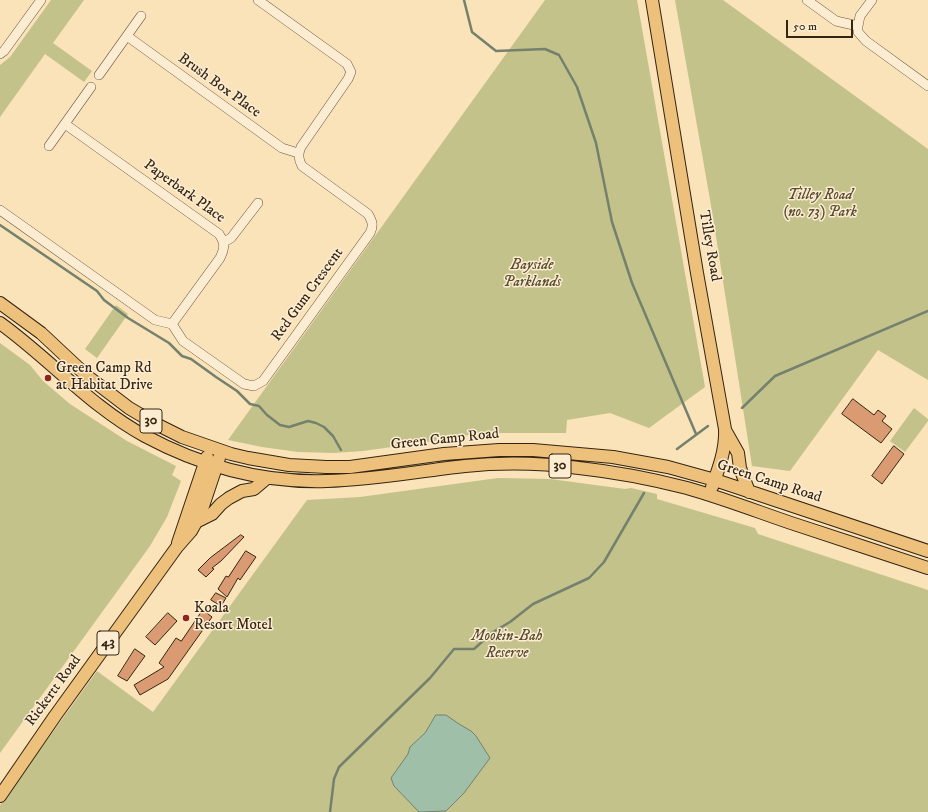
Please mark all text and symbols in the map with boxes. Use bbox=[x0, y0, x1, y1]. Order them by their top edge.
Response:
scale bar bbox=[788, 12, 855, 38]
text: 50 m bbox=[793, 19, 817, 34]
street label: Brush Box Place bbox=[174, 50, 264, 122]
street label: Paperbark Place bbox=[140, 156, 228, 228]
park label: Tilley Road (no. 73) Park bbox=[783, 187, 857, 222]
street label: Tilley Road bbox=[694, 209, 724, 283]
street label: Red Gum Crescent bbox=[268, 245, 348, 345]
park label: Bayside Parklands bbox=[503, 257, 561, 292]
place label: Green Camp Rd at Habitat Drive bbox=[56, 360, 153, 395]
marker: Green Camp Rd at Habitat Drive bbox=[43, 373, 53, 383]
road number: 30 bbox=[140, 409, 162, 433]
street label: Green Camp Road bbox=[390, 425, 500, 455]
road number: 30 bbox=[549, 454, 571, 478]
street label: Green Camp Road bbox=[714, 457, 824, 507]
place label: Koala Resort Motel bbox=[194, 600, 272, 635]
marker: Koala Resort Motel bbox=[181, 613, 191, 623]
park label: Mookin-Bah Reserve bbox=[471, 628, 543, 663]
road number: 43 bbox=[97, 631, 119, 655]
street label: Rickertt Road bbox=[22, 652, 86, 730]

